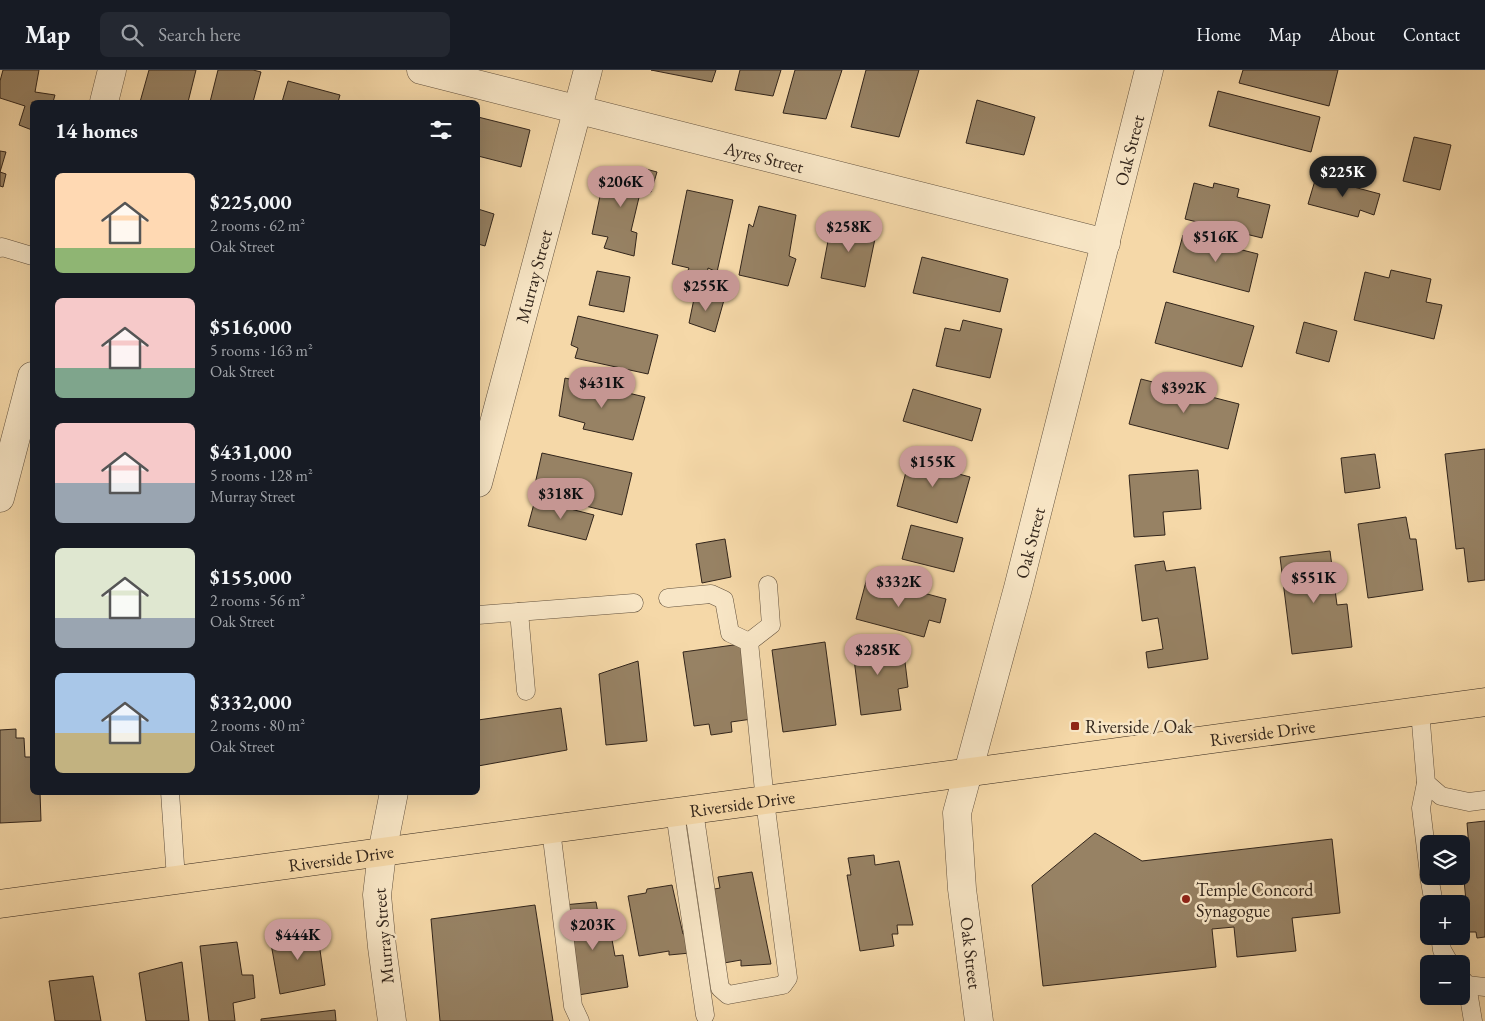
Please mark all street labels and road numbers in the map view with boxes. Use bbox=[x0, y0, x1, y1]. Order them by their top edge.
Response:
street label: Oak Street bbox=[1109, 112, 1149, 188]
street label: Ayres Street bbox=[721, 135, 807, 178]
street label: Murray Street bbox=[510, 227, 557, 325]
street label: Oak Street bbox=[1009, 504, 1050, 581]
street label: Riverside Drive bbox=[1208, 714, 1317, 751]
street label: Riverside Drive bbox=[688, 784, 796, 822]
street label: Riverside Drive bbox=[287, 839, 395, 876]
street label: Murray Street bbox=[367, 887, 399, 985]
street label: Oak Street bbox=[955, 916, 987, 991]

